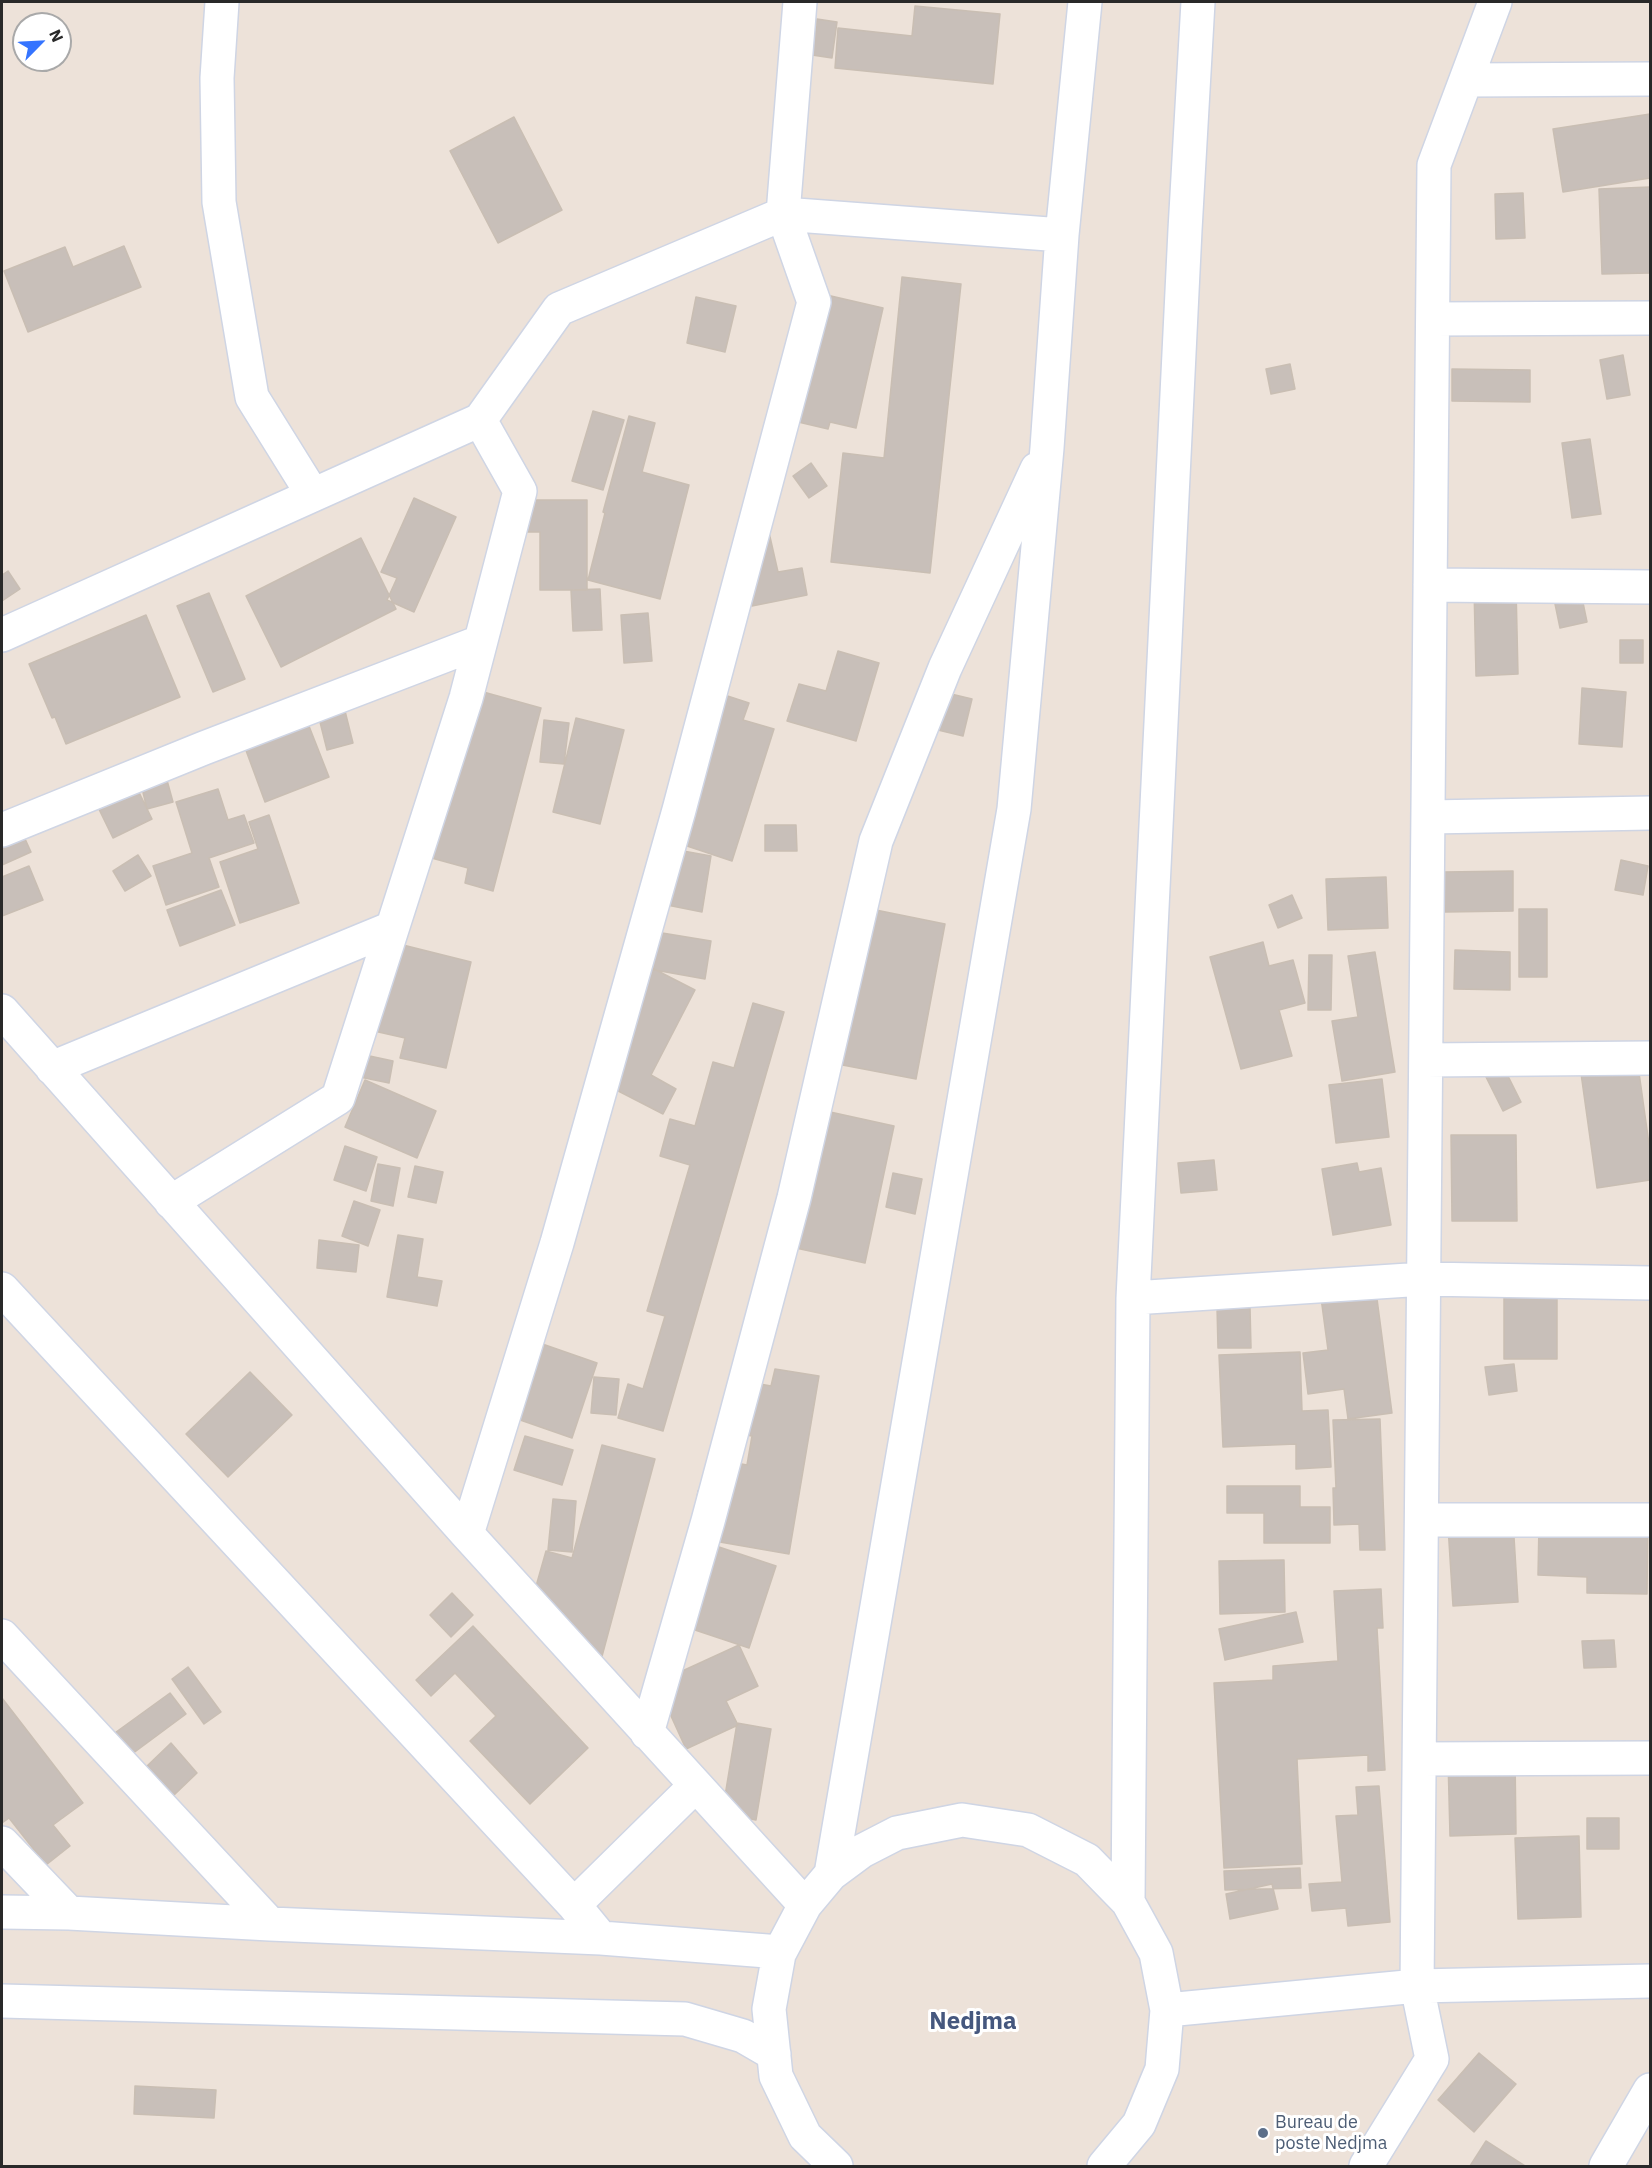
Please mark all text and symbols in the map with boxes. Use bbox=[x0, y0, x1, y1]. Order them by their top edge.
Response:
north arrow bbox=[12, 12, 72, 72]
text: N bbox=[45, 26, 68, 45]
district label: Nedjma bbox=[929, 2008, 1017, 2036]
place label: Bureau de poste Nedjma bbox=[1275, 2112, 1387, 2154]
marker: Bureau de poste Nedjma bbox=[1256, 2126, 1270, 2140]

